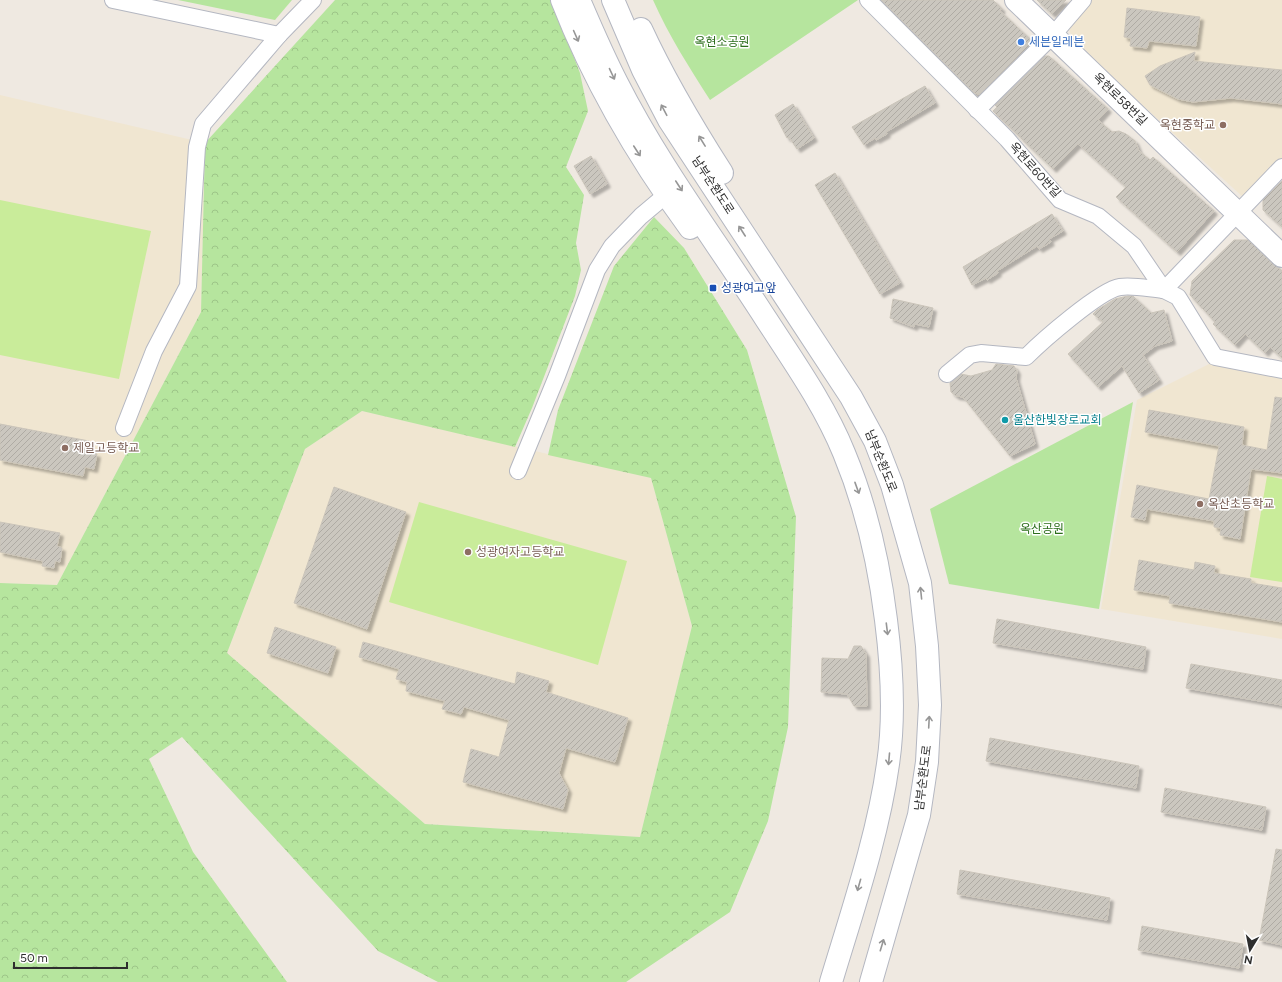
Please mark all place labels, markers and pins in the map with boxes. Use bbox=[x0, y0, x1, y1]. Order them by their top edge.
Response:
place label: 세븐일레븐 bbox=[1029, 35, 1084, 49]
marker: 세븐일레븐 bbox=[1016, 37, 1026, 47]
place label: 옥현중학교 bbox=[1160, 118, 1215, 132]
marker: 옥현중학교 bbox=[1218, 120, 1228, 130]
place label: 성광여고앞 bbox=[721, 281, 776, 295]
marker: 성광여고앞 bbox=[708, 283, 718, 293]
place label: 울산한빛장로교회 bbox=[1013, 413, 1101, 427]
marker: 울산한빛장로교회 bbox=[1000, 415, 1010, 425]
place label: 제일고등학교 bbox=[73, 441, 139, 455]
marker: 제일고등학교 bbox=[60, 443, 70, 453]
place label: 옥산초등학교 bbox=[1208, 497, 1274, 511]
marker: 옥산초등학교 bbox=[1195, 499, 1205, 509]
place label: 성광여자고등학교 bbox=[476, 545, 564, 559]
marker: 성광여자고등학교 bbox=[463, 547, 473, 557]

